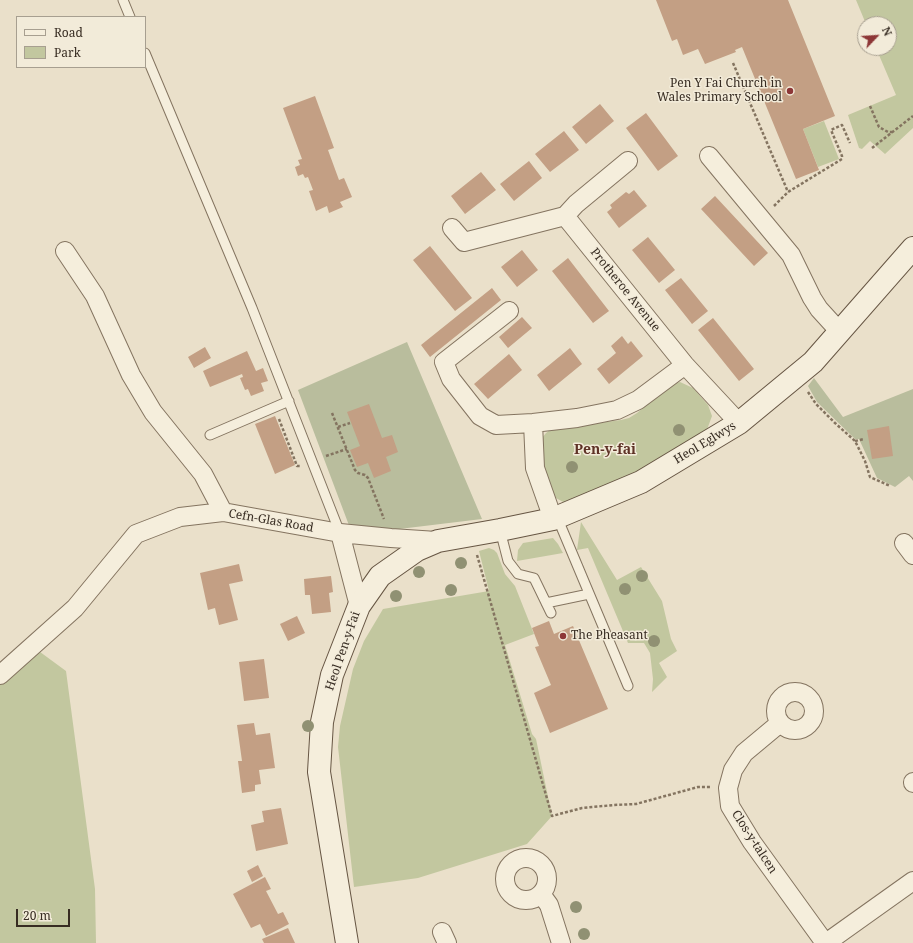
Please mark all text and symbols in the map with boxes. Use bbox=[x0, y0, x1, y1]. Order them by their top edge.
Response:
legend bbox=[16, 16, 146, 68]
north arrow bbox=[857, 16, 897, 56]
text: Road bbox=[54, 24, 83, 41]
text: N bbox=[879, 24, 896, 38]
text: Park bbox=[54, 44, 81, 61]
place label: Pen Y Fai Church in Wales Primary School bbox=[657, 77, 782, 105]
marker: Pen Y Fai Church in Wales Primary School bbox=[785, 86, 795, 96]
street label: Protheroe Avenue bbox=[587, 245, 663, 335]
street label: Heol Eglwys bbox=[671, 419, 739, 467]
district label: Pen-y-fai bbox=[574, 442, 636, 458]
street label: Cefn-Glas Road bbox=[227, 506, 315, 536]
street label: Heol Pen-y-Fai bbox=[323, 610, 363, 692]
place label: The Pheasant bbox=[571, 629, 648, 643]
marker: The Pheasant bbox=[558, 631, 568, 641]
street label: Clos-y-talcen bbox=[728, 808, 780, 876]
scale bar bbox=[18, 901, 72, 927]
text: 20 m bbox=[23, 907, 51, 924]

